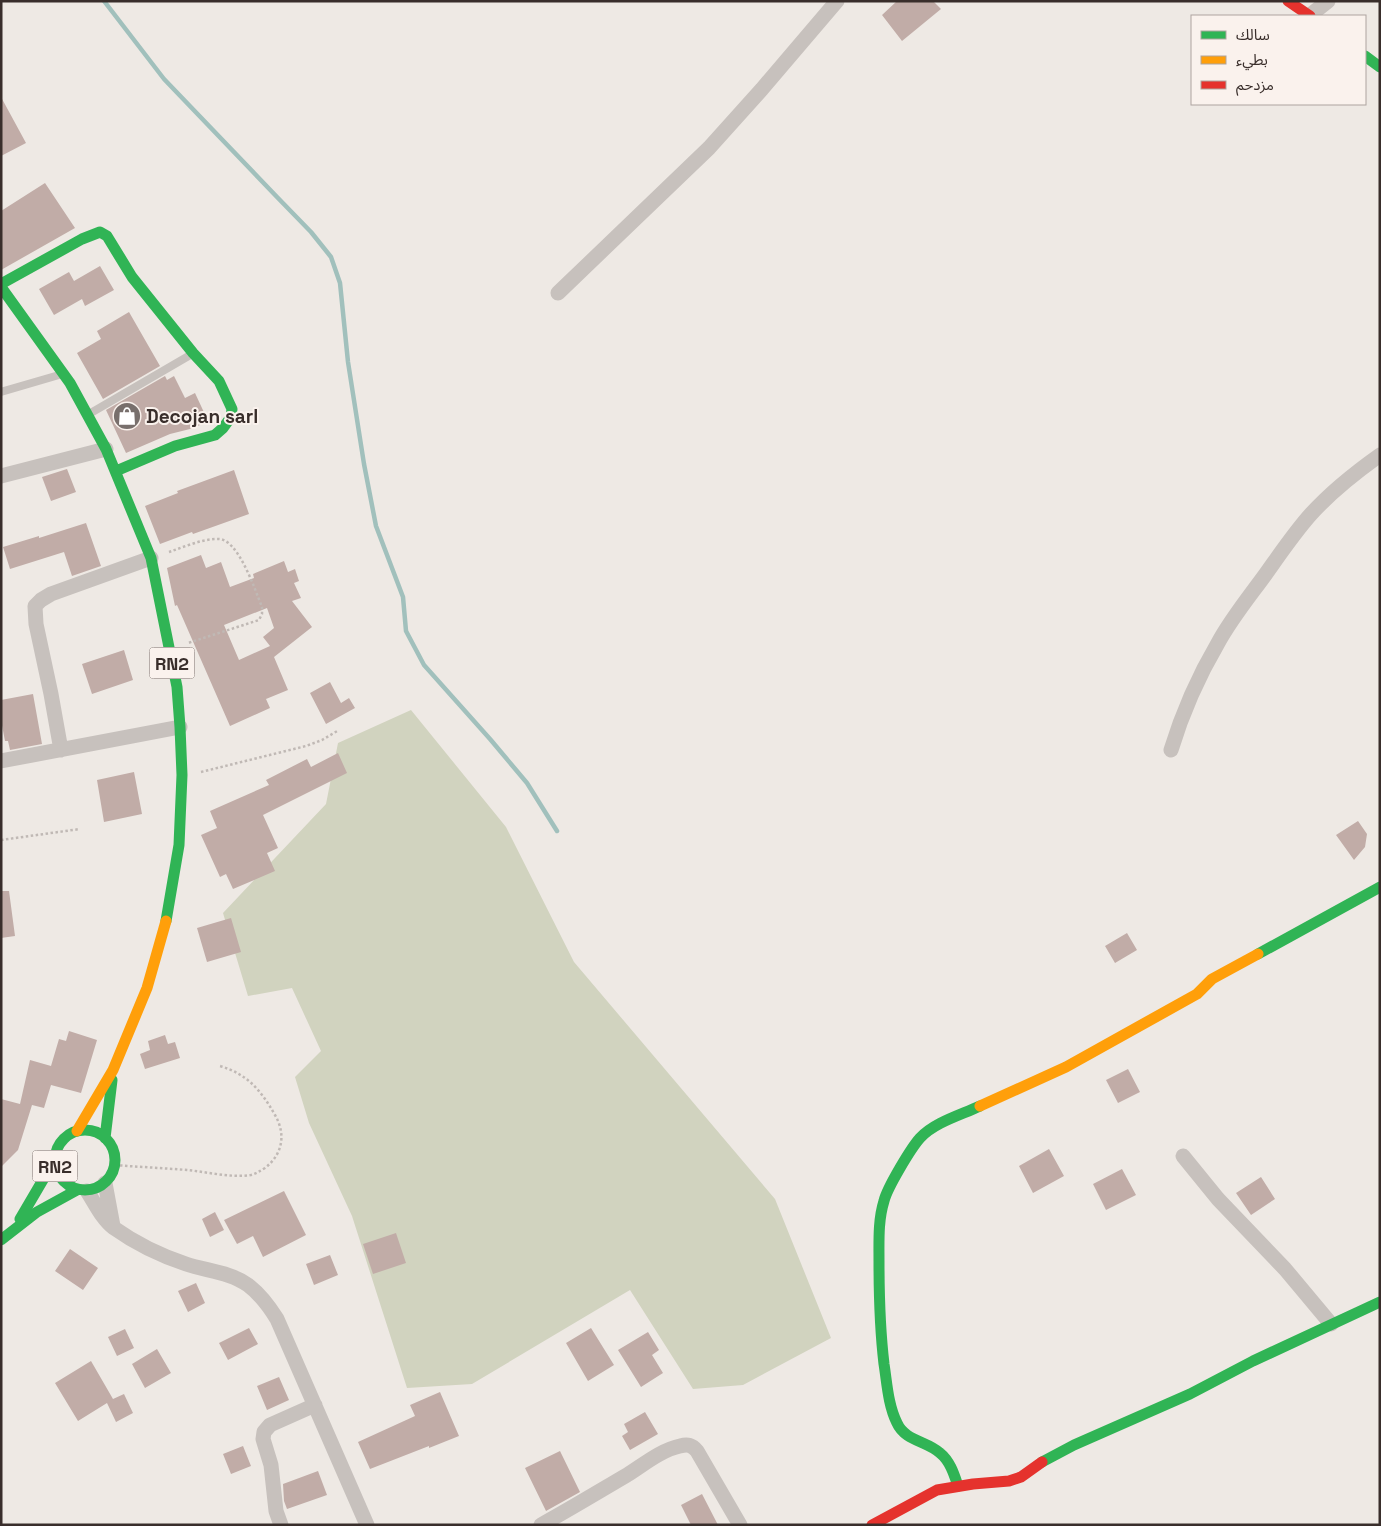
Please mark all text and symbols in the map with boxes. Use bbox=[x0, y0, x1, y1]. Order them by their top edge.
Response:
legend bbox=[1191, 15, 1366, 105]
text: سالك bbox=[1236, 25, 1270, 44]
text: بطيء bbox=[1236, 50, 1268, 71]
text: مزدحم bbox=[1236, 75, 1274, 96]
shop icon: Decojan sarl bbox=[112, 401, 142, 431]
place label: Decojan sarl bbox=[146, 404, 258, 429]
road number: RN2 bbox=[150, 648, 194, 678]
road number: RN2 bbox=[32, 1150, 78, 1182]

